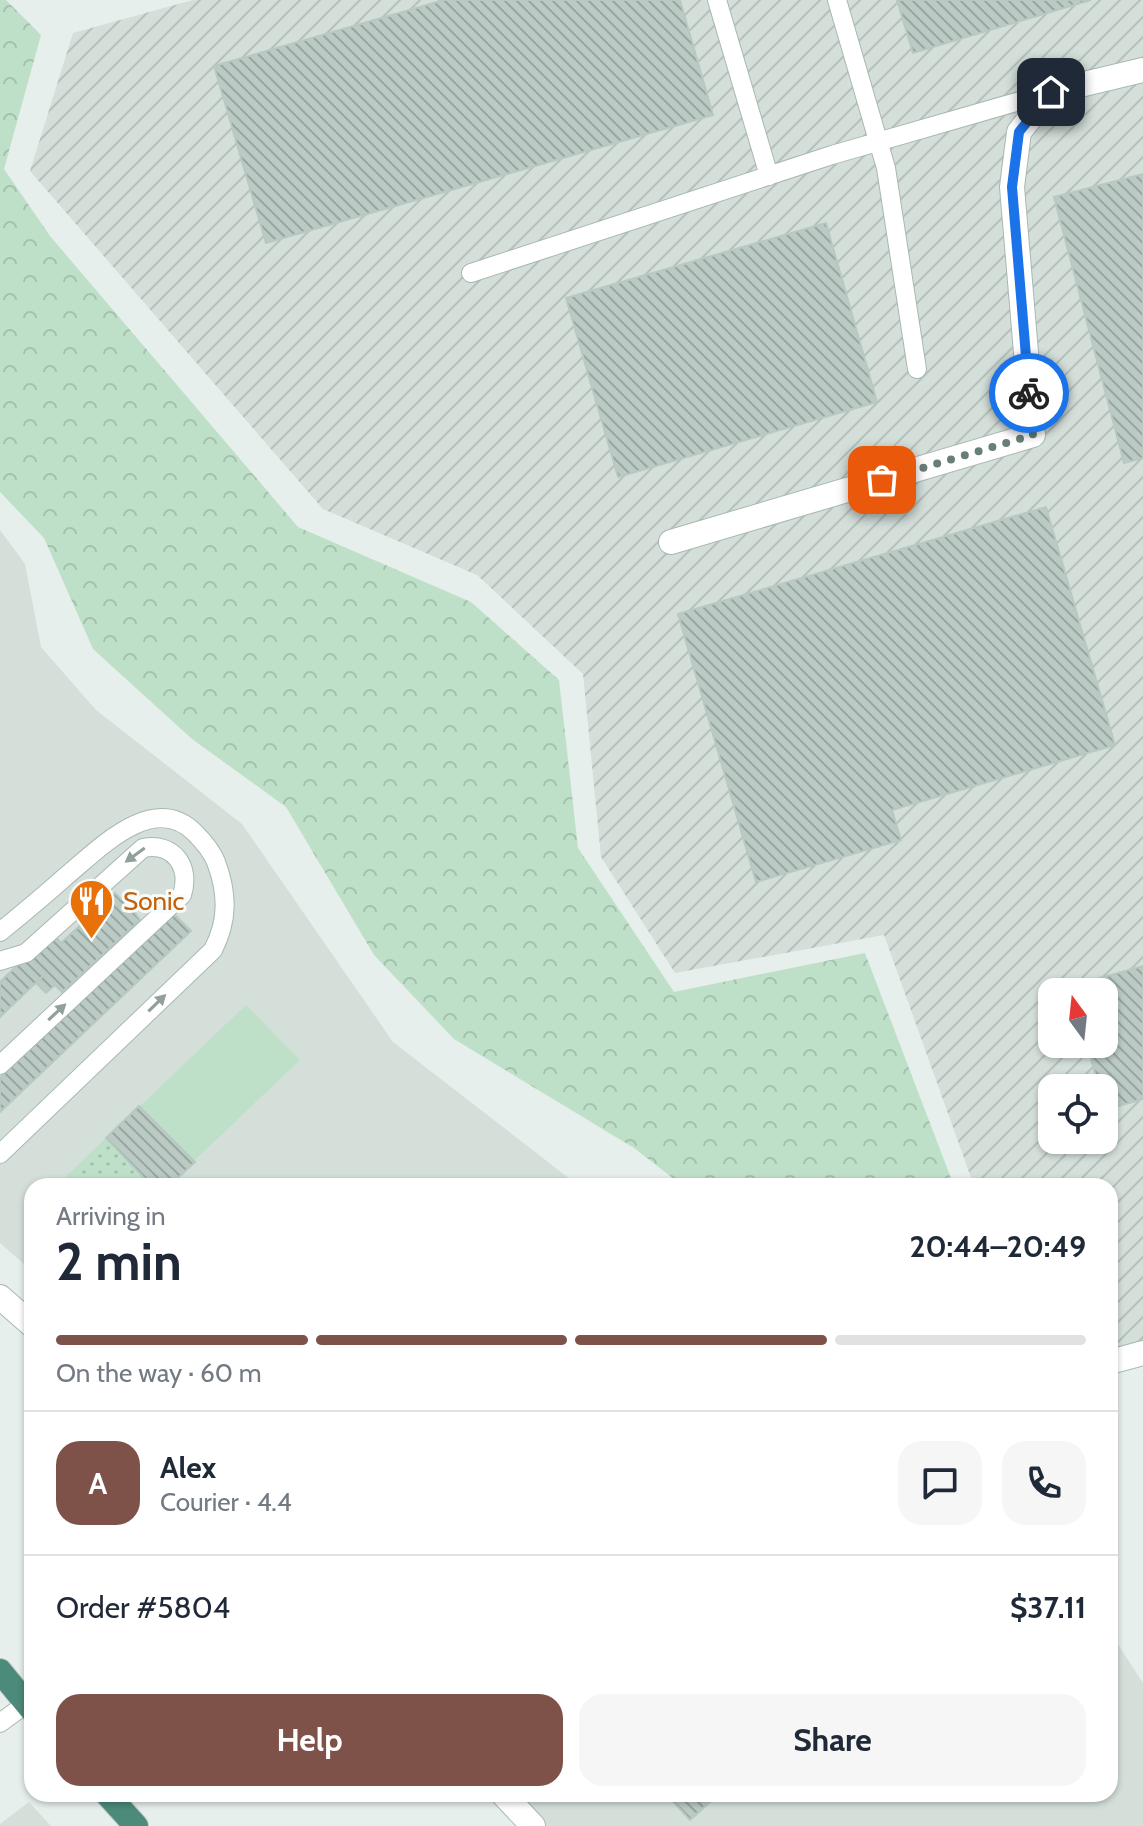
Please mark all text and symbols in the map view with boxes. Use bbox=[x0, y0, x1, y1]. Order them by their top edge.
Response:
pin bbox=[1017, 58, 1085, 126]
icon: home bbox=[1029, 70, 1073, 114]
courier bbox=[989, 353, 1069, 433]
icon: bike bbox=[1007, 371, 1051, 415]
pin bbox=[848, 446, 916, 514]
icon: bag bbox=[860, 458, 904, 502]
one-way arrow bbox=[125, 847, 145, 863]
restaurant icon: Sonic bbox=[68, 877, 116, 940]
place label: Sonic bbox=[123, 885, 185, 917]
north arrow bbox=[1038, 978, 1118, 1058]
map controls bbox=[1038, 978, 1118, 1154]
one-way arrow bbox=[147, 994, 166, 1013]
one-way arrow bbox=[47, 1003, 66, 1021]
button: locate bbox=[1038, 1074, 1118, 1154]
text: Arriving in bbox=[56, 1200, 166, 1232]
text: 20:44–20:49 bbox=[910, 1228, 1086, 1265]
text: 2 min bbox=[56, 1230, 182, 1293]
text: On the way · 60 m bbox=[56, 1357, 262, 1389]
button: chat bbox=[898, 1441, 982, 1525]
button: phone bbox=[1002, 1441, 1086, 1525]
text: Alex bbox=[160, 1449, 216, 1486]
text: A bbox=[89, 1465, 107, 1502]
text: Courier · 4.4 bbox=[160, 1486, 292, 1518]
text: Order #5804 bbox=[56, 1589, 230, 1626]
text: $37.11 bbox=[1010, 1589, 1086, 1626]
button: Help bbox=[56, 1694, 563, 1786]
button: Share bbox=[579, 1694, 1086, 1786]

